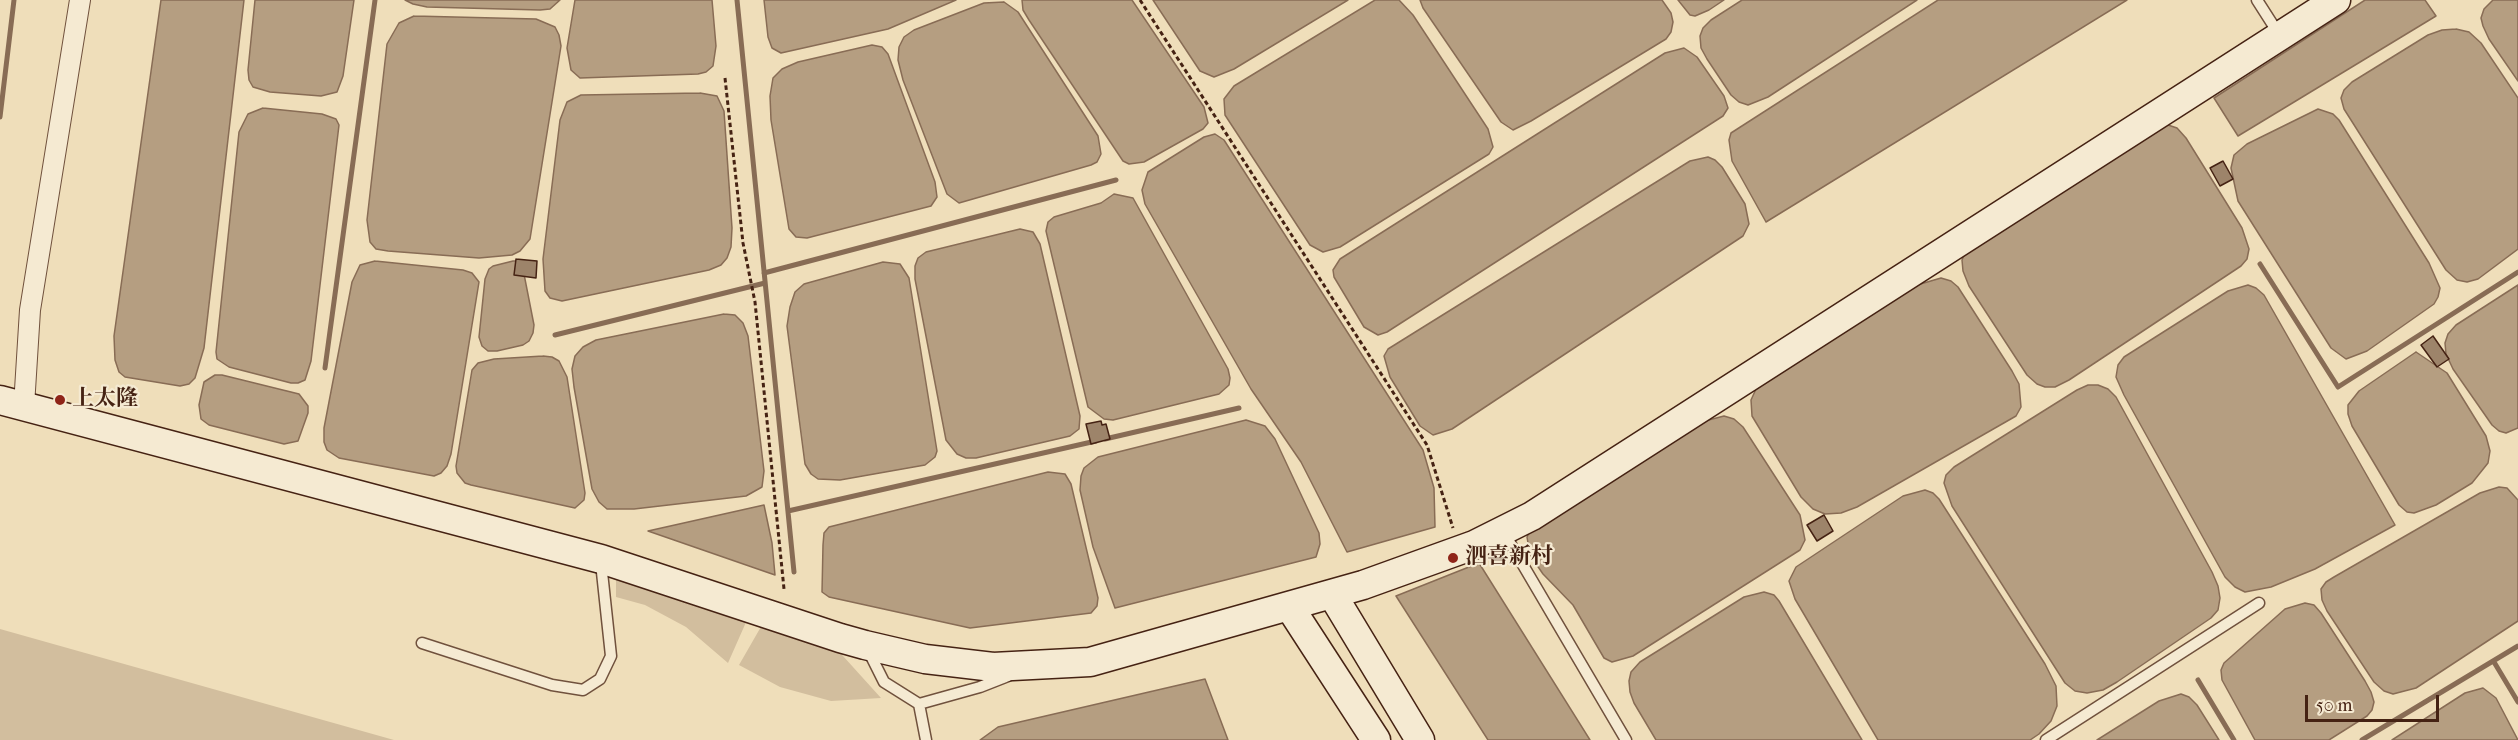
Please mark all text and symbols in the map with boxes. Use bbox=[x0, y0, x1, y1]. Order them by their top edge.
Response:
place label: 上太隆 bbox=[72, 387, 138, 413]
marker: 上太隆 bbox=[53, 393, 67, 407]
place label: 泗喜新村 bbox=[1465, 545, 1553, 571]
marker: 泗喜新村 bbox=[1446, 551, 1460, 565]
scale bar bbox=[2308, 683, 2442, 721]
text: 50 m bbox=[2316, 695, 2352, 716]

